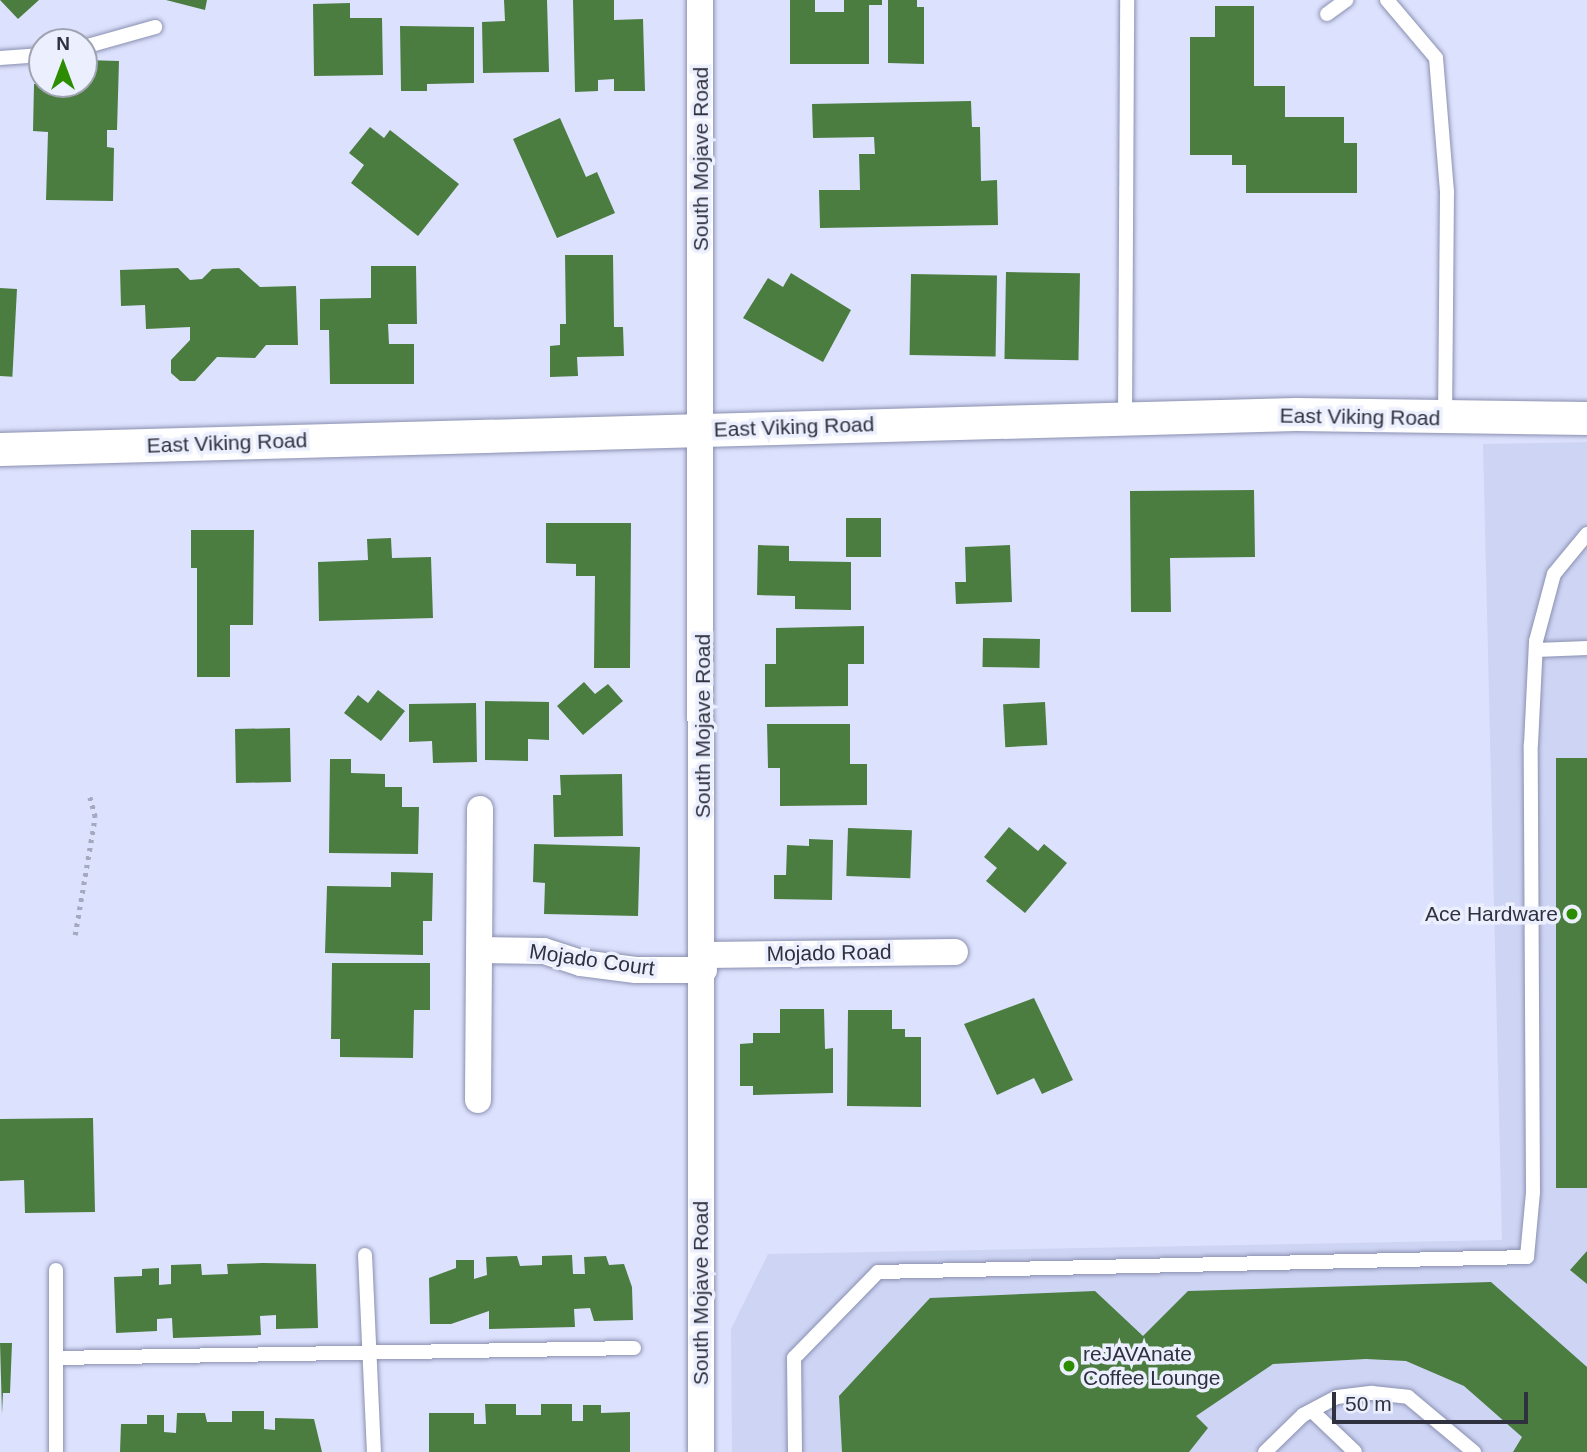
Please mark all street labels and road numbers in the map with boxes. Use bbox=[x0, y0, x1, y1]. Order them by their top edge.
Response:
street label: South Mojave Road bbox=[688, 67, 714, 251]
street label: East Viking Road bbox=[1279, 403, 1441, 431]
street label: East Viking Road bbox=[713, 412, 875, 442]
street label: East Viking Road bbox=[146, 428, 308, 458]
street label: South Mojave Road bbox=[690, 634, 716, 818]
street label: Mojado Court bbox=[528, 939, 656, 981]
street label: Mojado Road bbox=[766, 939, 892, 967]
street label: South Mojave Road bbox=[688, 1201, 714, 1385]

